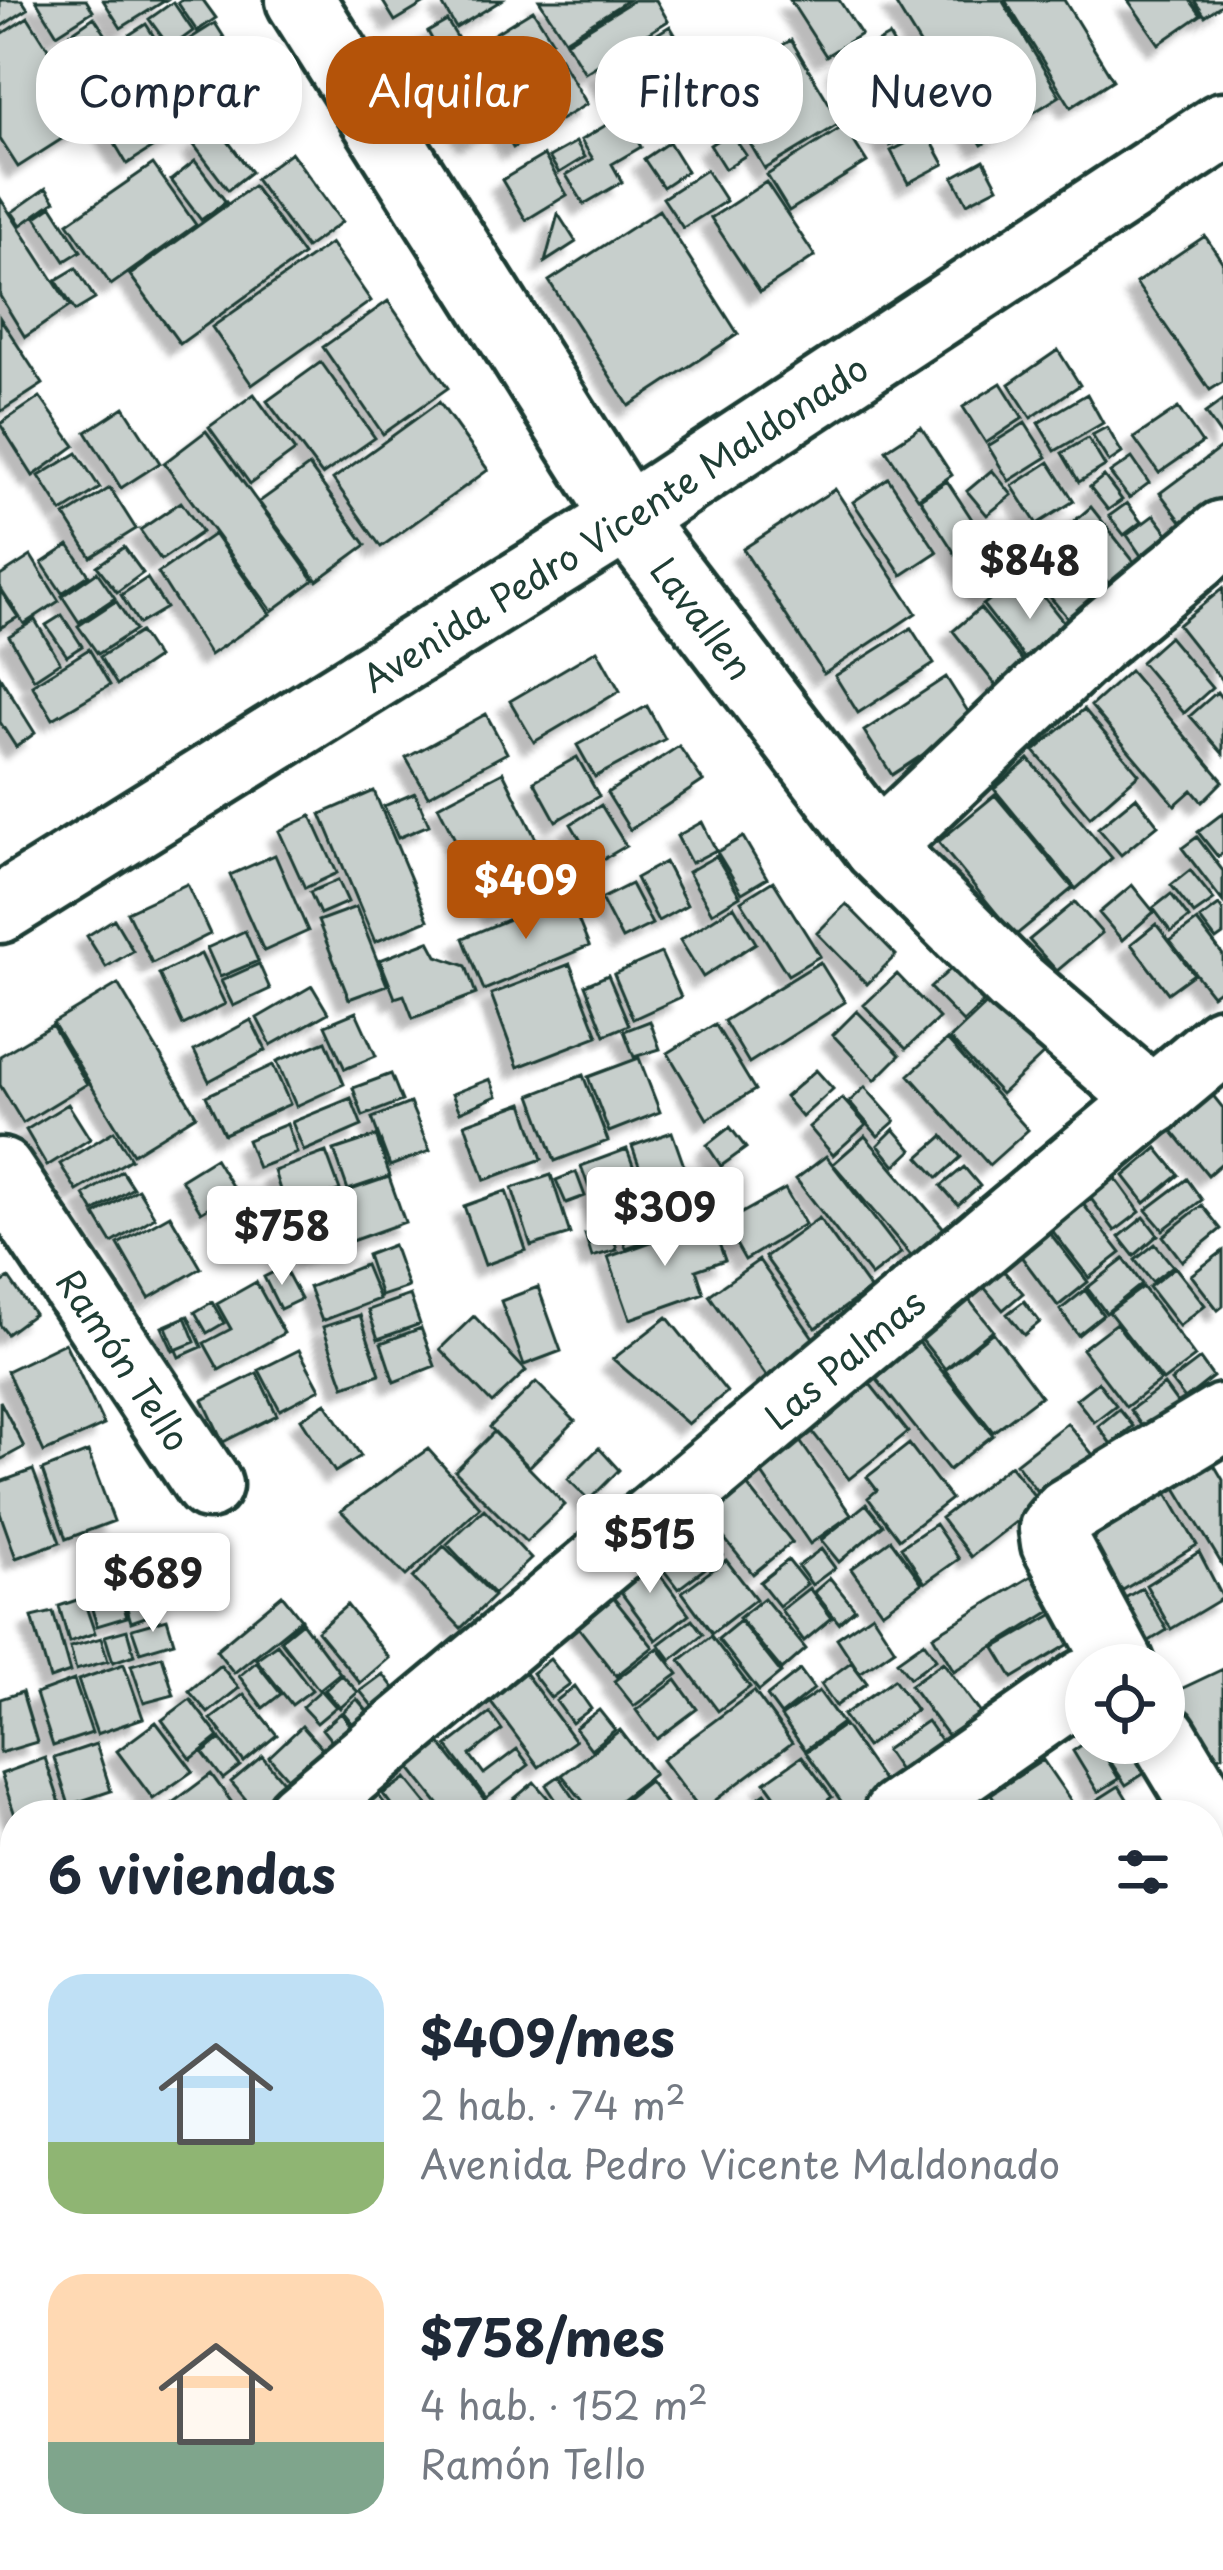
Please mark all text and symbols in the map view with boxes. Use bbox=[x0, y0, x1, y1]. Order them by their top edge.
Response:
chip: Comprar bbox=[36, 36, 302, 144]
chip: Alquilar bbox=[326, 36, 571, 144]
chip: Filtros bbox=[595, 36, 803, 144]
chip: Nuevo bbox=[827, 36, 1036, 144]
street label: Avenida Pedro Vicente Maldonado bbox=[351, 340, 878, 704]
pin: $848 bbox=[959, 520, 1101, 622]
text: $848 bbox=[979, 529, 1081, 588]
street label: Lavallen bbox=[638, 545, 768, 691]
pin: $409 bbox=[455, 840, 597, 942]
text: $409 bbox=[474, 849, 578, 908]
pin: $309 bbox=[594, 1167, 736, 1269]
text: $309 bbox=[614, 1176, 716, 1235]
pin: $758 bbox=[211, 1186, 353, 1288]
text: $758 bbox=[234, 1195, 330, 1254]
street label: Ramón Tello bbox=[44, 1258, 205, 1461]
street label: Las Palmas bbox=[752, 1275, 936, 1442]
pin: $515 bbox=[579, 1494, 721, 1596]
text: $515 bbox=[604, 1503, 696, 1562]
pin: $689 bbox=[82, 1533, 224, 1635]
text: $689 bbox=[103, 1542, 203, 1601]
map controls bbox=[1065, 1644, 1185, 1764]
button: locate bbox=[1065, 1644, 1185, 1764]
text: 6 viviendas bbox=[48, 1834, 336, 1911]
icon: filters bbox=[1110, 1839, 1176, 1905]
text: $409/mes bbox=[420, 1997, 675, 2074]
icon: home bbox=[144, 2022, 288, 2166]
text: 2 hab. · 74 m² bbox=[420, 2074, 686, 2133]
text: Avenida Pedro Vicente Maldonado bbox=[420, 2133, 1060, 2192]
text: $758/mes bbox=[420, 2297, 665, 2374]
icon: home bbox=[144, 2322, 288, 2466]
text: 4 hab. · 152 m² bbox=[420, 2374, 708, 2433]
text: Ramón Tello bbox=[420, 2433, 646, 2492]

